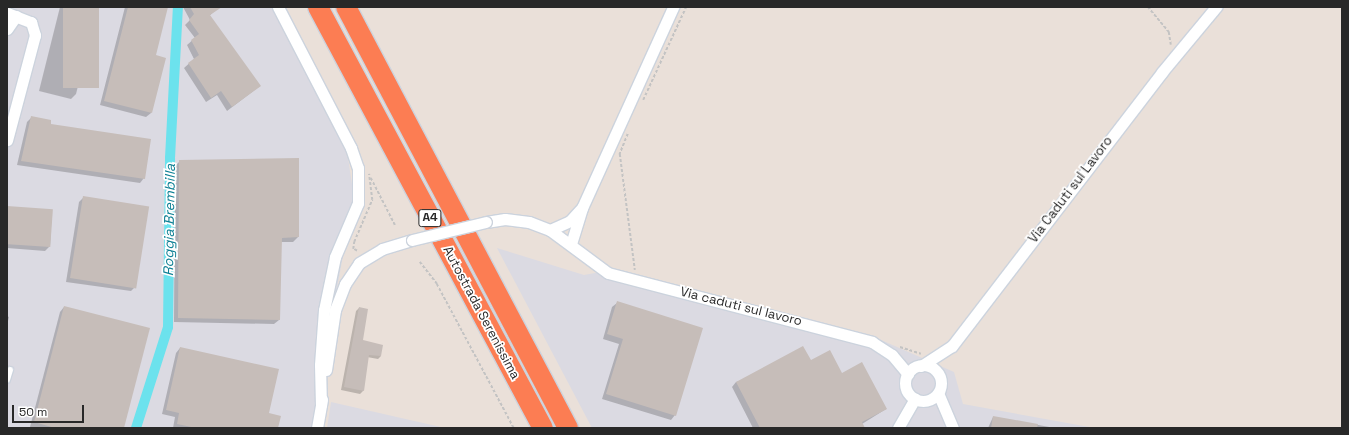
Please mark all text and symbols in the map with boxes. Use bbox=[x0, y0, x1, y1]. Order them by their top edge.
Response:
street label: Via Caduti sul Lavoro bbox=[1026, 134, 1116, 246]
water label: Roggia Brembilla bbox=[160, 164, 178, 276]
road number: A4 bbox=[418, 208, 442, 228]
street label: Autostrada Serenissima bbox=[439, 244, 523, 382]
street label: Via caduti sul lavoro bbox=[678, 284, 804, 330]
scale bar bbox=[14, 397, 86, 423]
text: 50 m bbox=[19, 404, 47, 420]

